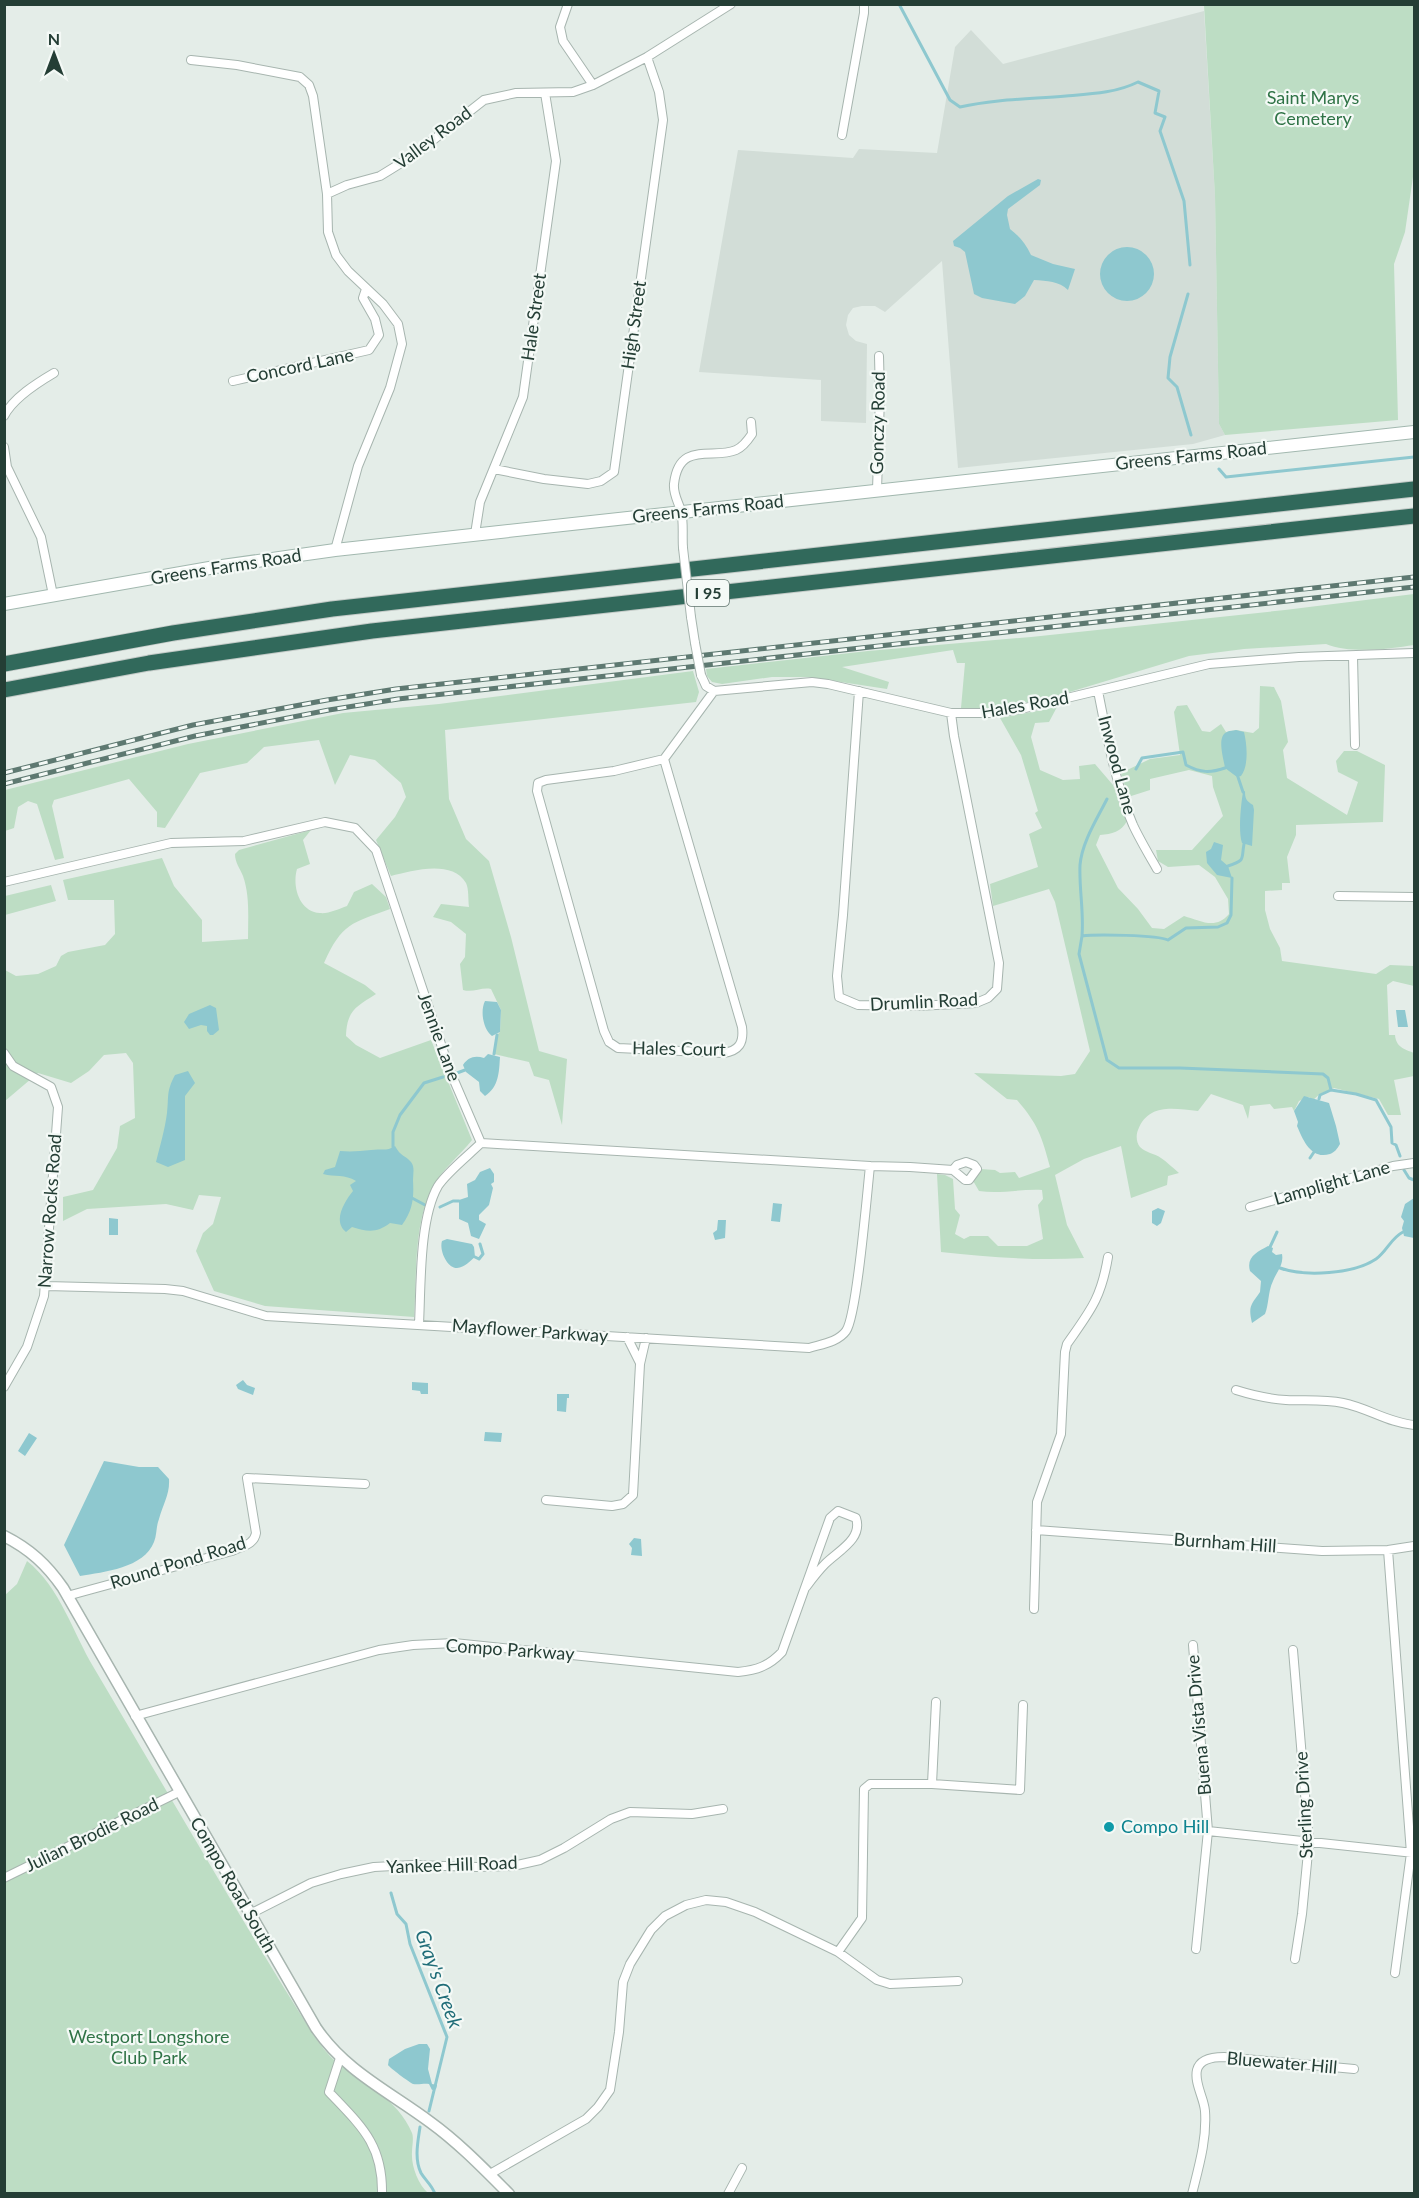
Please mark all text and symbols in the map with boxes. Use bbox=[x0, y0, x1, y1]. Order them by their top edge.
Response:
north arrow bbox=[24, 24, 84, 84]
text: N bbox=[48, 29, 60, 48]
park label: Saint Marys Cemetery bbox=[1267, 86, 1360, 129]
street label: Valley Road bbox=[389, 101, 475, 173]
street label: Hale Street bbox=[516, 271, 550, 362]
street label: High Street bbox=[616, 279, 650, 371]
street label: Concord Lane bbox=[244, 343, 356, 387]
street label: Gonczy Road bbox=[865, 371, 889, 475]
street label: Greens Farms Road bbox=[1114, 436, 1268, 474]
street label: Greens Farms Road bbox=[631, 489, 785, 527]
street label: Greens Farms Road bbox=[149, 543, 303, 589]
road number: I 95 bbox=[687, 580, 729, 606]
street label: Hales Road bbox=[979, 685, 1070, 723]
street label: Inwood Lane bbox=[1094, 713, 1142, 817]
street label: Drumlin Road bbox=[869, 987, 978, 1015]
street label: Jennie Lane bbox=[414, 989, 466, 1084]
street label: Hales Court bbox=[632, 1036, 727, 1060]
street label: Narrow Rocks Road bbox=[33, 1133, 65, 1289]
street label: Lamplight Lane bbox=[1271, 1155, 1392, 1209]
street label: Mayflower Parkway bbox=[451, 1314, 610, 1346]
street label: Burnham Hill bbox=[1173, 1527, 1277, 1557]
street label: Round Pond Road bbox=[107, 1531, 248, 1593]
street label: Compo Parkway bbox=[445, 1634, 576, 1665]
street label: Buena Vista Drive bbox=[1181, 1654, 1215, 1796]
street label: Sterling Drive bbox=[1289, 1751, 1317, 1859]
street label: Julian Brodie Road bbox=[21, 1792, 162, 1876]
street label: Compo Road South bbox=[186, 1813, 282, 1956]
place label: Compo Hill bbox=[1121, 1815, 1209, 1837]
marker: Compo Hill bbox=[1102, 1820, 1116, 1834]
street label: Yankee Hill Road bbox=[386, 1851, 518, 1877]
water label: Gray's Creek bbox=[411, 1926, 469, 2032]
park label: Westport Longshore Club Park bbox=[68, 2025, 230, 2068]
street label: Bluewater Hill bbox=[1226, 2046, 1338, 2078]

